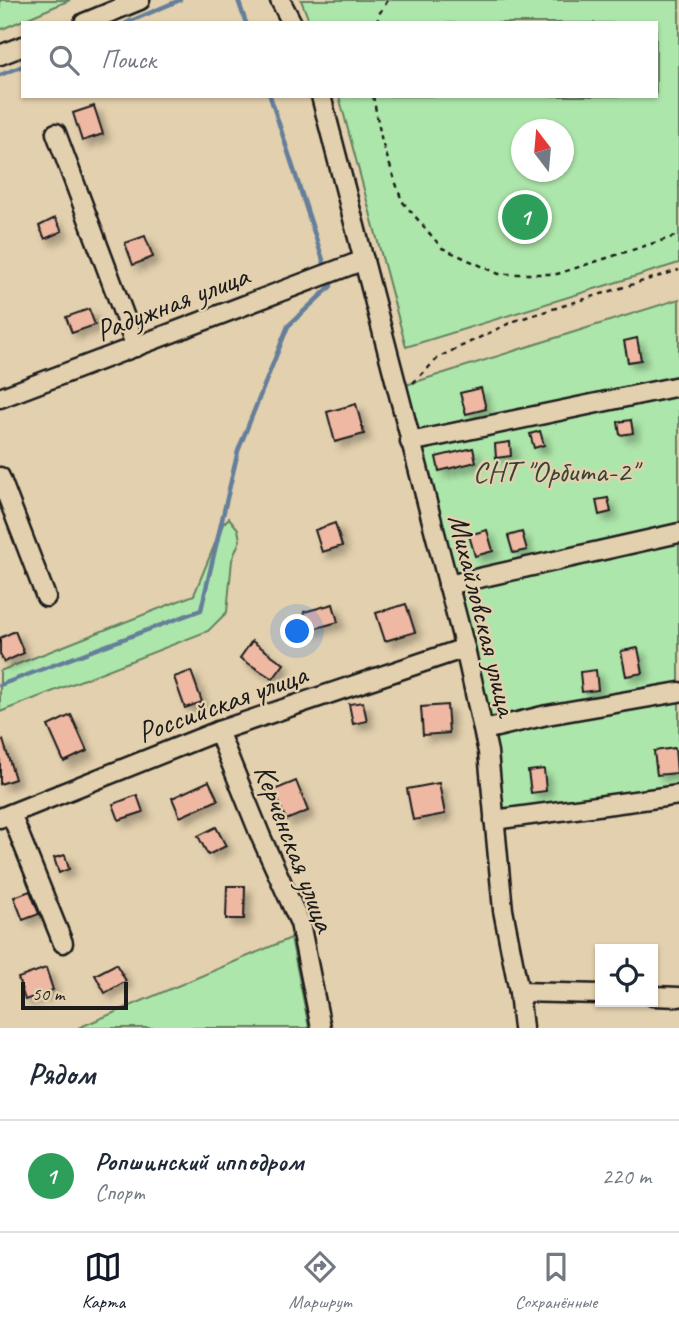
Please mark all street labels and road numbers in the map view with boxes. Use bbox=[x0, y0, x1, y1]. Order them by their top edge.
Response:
street label: Радужная улица bbox=[90, 256, 256, 350]
street label: Михайловская улица bbox=[440, 510, 527, 722]
street label: Российская улица bbox=[132, 654, 314, 751]
street label: Керченская улица bbox=[246, 759, 345, 939]

